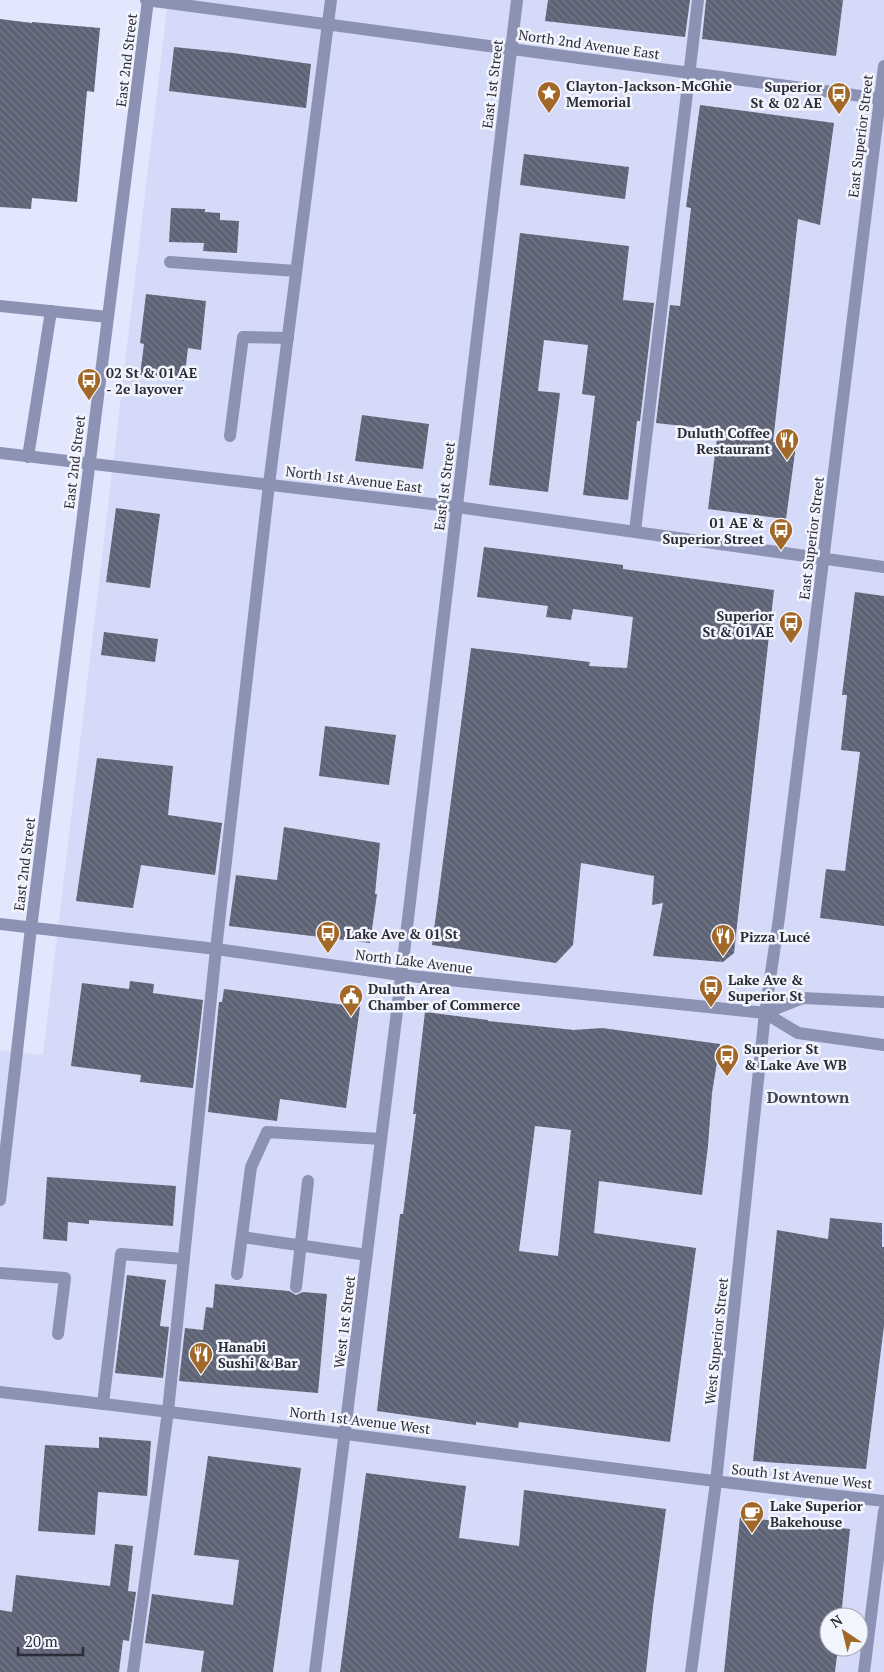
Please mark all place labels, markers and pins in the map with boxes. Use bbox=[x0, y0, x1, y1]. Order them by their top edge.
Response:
place label: Clayton-Jackson-McGhie Memorial bbox=[566, 76, 732, 111]
place label: Superior St & 02 AE bbox=[750, 77, 822, 112]
place icon: Clayton-Jackson-McGhie Memorial bbox=[536, 80, 562, 114]
bus stop icon: Superior St & 02 AE bbox=[826, 81, 852, 115]
place label: 02 St & 01 AE - 2e layover bbox=[106, 363, 197, 398]
bus stop icon: 02 St & 01 AE - 2e layover bbox=[76, 367, 102, 401]
place label: Duluth Coffee Restaurant bbox=[677, 423, 770, 458]
restaurant icon: Duluth Coffee Restaurant bbox=[774, 427, 800, 461]
place label: 01 AE & Superior Street bbox=[663, 513, 764, 548]
bus stop icon: 01 AE & Superior Street bbox=[768, 517, 794, 551]
place label: Superior St & 01 AE bbox=[702, 606, 774, 641]
bus stop icon: Superior St & 01 AE bbox=[778, 610, 804, 644]
bus stop icon: Lake Ave & 01 St bbox=[315, 920, 341, 954]
restaurant icon: Pizza Lucé bbox=[710, 923, 736, 957]
place label: Lake Ave & 01 St bbox=[346, 924, 459, 943]
place label: Pizza Lucé bbox=[740, 927, 811, 946]
place label: Lake Ave & Superior St bbox=[728, 970, 803, 1005]
bus stop icon: Lake Ave & Superior St bbox=[698, 974, 724, 1008]
place label: Duluth Area Chamber of Commerce bbox=[368, 979, 521, 1014]
public building icon: Duluth Area Chamber of Commerce bbox=[338, 983, 364, 1017]
place label: Superior St & Lake Ave WB bbox=[744, 1039, 847, 1074]
bus stop icon: Superior St & Lake Ave WB bbox=[714, 1043, 740, 1077]
place label: Hanabi Sushi & Bar bbox=[218, 1337, 297, 1372]
restaurant icon: Hanabi Sushi & Bar bbox=[188, 1341, 214, 1375]
place label: Lake Superior Bakehouse bbox=[770, 1496, 863, 1531]
cafe icon: Lake Superior Bakehouse bbox=[739, 1500, 765, 1534]

